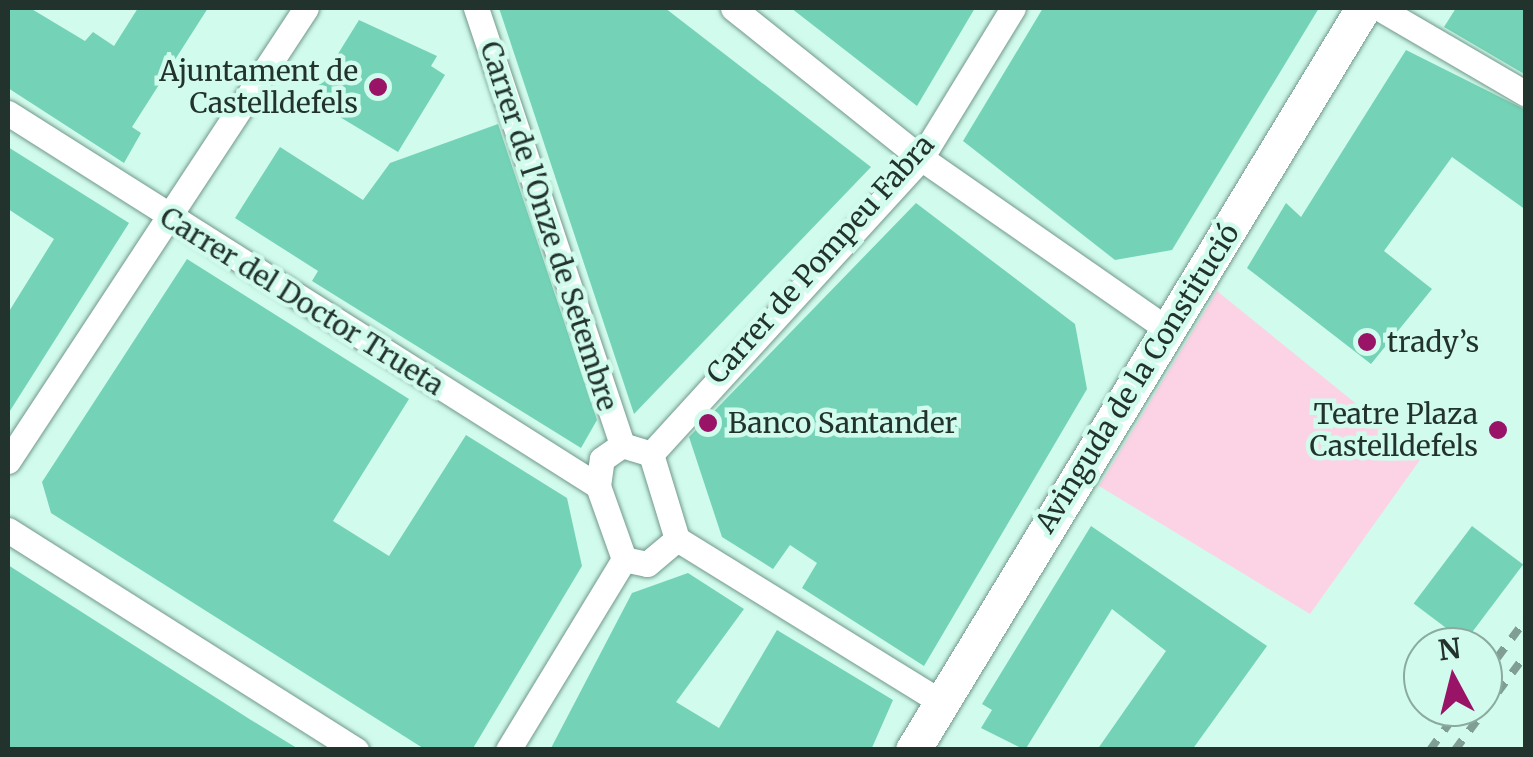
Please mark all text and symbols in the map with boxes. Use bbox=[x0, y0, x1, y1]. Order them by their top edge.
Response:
street label: Carrer de l'Onze de Setembre bbox=[473, 37, 625, 415]
place label: Ajuntament de Castelldefels bbox=[159, 54, 358, 120]
marker: Ajuntament de Castelldefels bbox=[367, 76, 389, 98]
street label: Carrer de Pompeu Fabra bbox=[699, 128, 941, 390]
street label: Carrer del Doctor Trueta bbox=[154, 200, 450, 402]
street label: Avinguda de la Constitució bbox=[1028, 218, 1246, 538]
place label: trady’s bbox=[1387, 325, 1479, 359]
marker: trady’s bbox=[1356, 331, 1378, 353]
place label: Teatre Plaza Castelldefels bbox=[1309, 397, 1478, 463]
place label: Banco Santander bbox=[728, 406, 957, 440]
marker: Banco Santander bbox=[697, 412, 719, 434]
marker: Teatre Plaza Castelldefels bbox=[1487, 419, 1509, 441]
north arrow bbox=[1403, 627, 1503, 727]
text: N bbox=[1436, 630, 1463, 668]

